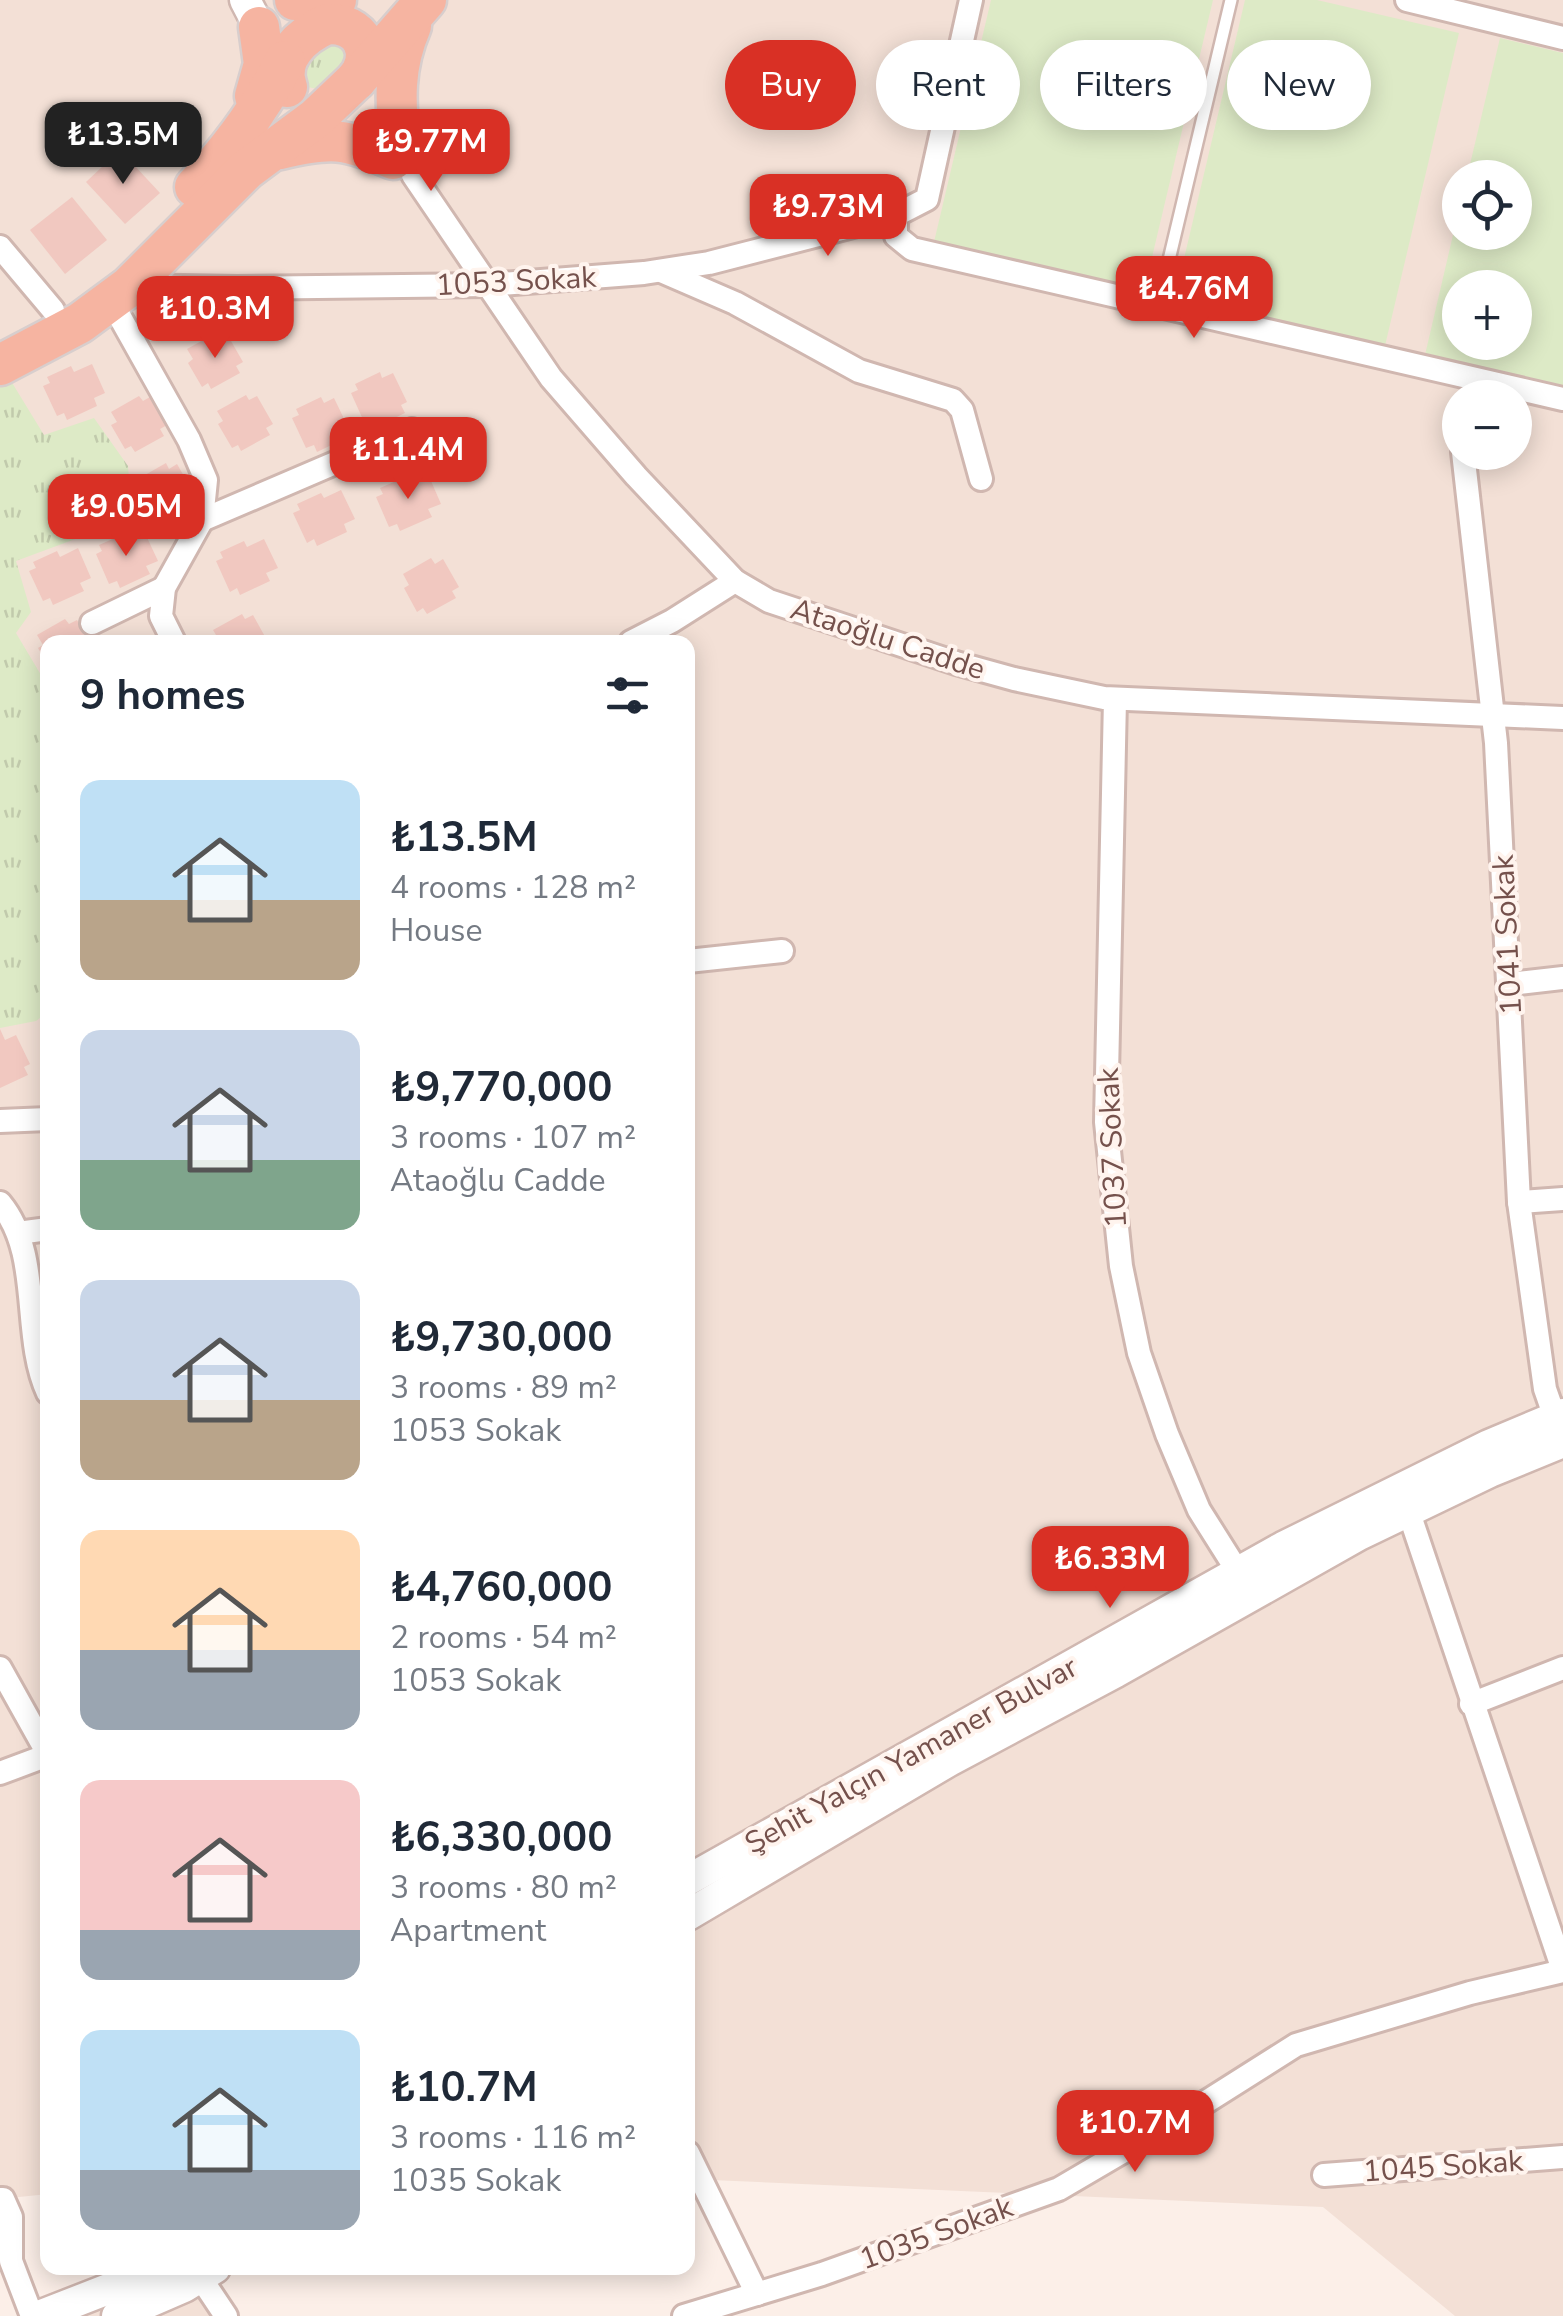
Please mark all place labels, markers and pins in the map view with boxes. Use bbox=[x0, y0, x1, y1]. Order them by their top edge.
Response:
pin: ₺13.5M bbox=[42, 102, 204, 187]
pin: ₺9.77M bbox=[350, 109, 512, 194]
pin: ₺9.73M bbox=[747, 174, 909, 259]
pin: ₺4.76M bbox=[1113, 256, 1275, 341]
pin: ₺10.3M bbox=[134, 276, 296, 361]
pin: ₺11.4M bbox=[327, 417, 489, 502]
pin: ₺9.05M bbox=[45, 474, 207, 559]
pin: ₺6.33M bbox=[1029, 1526, 1191, 1611]
pin: ₺10.7M bbox=[1054, 2090, 1216, 2175]

